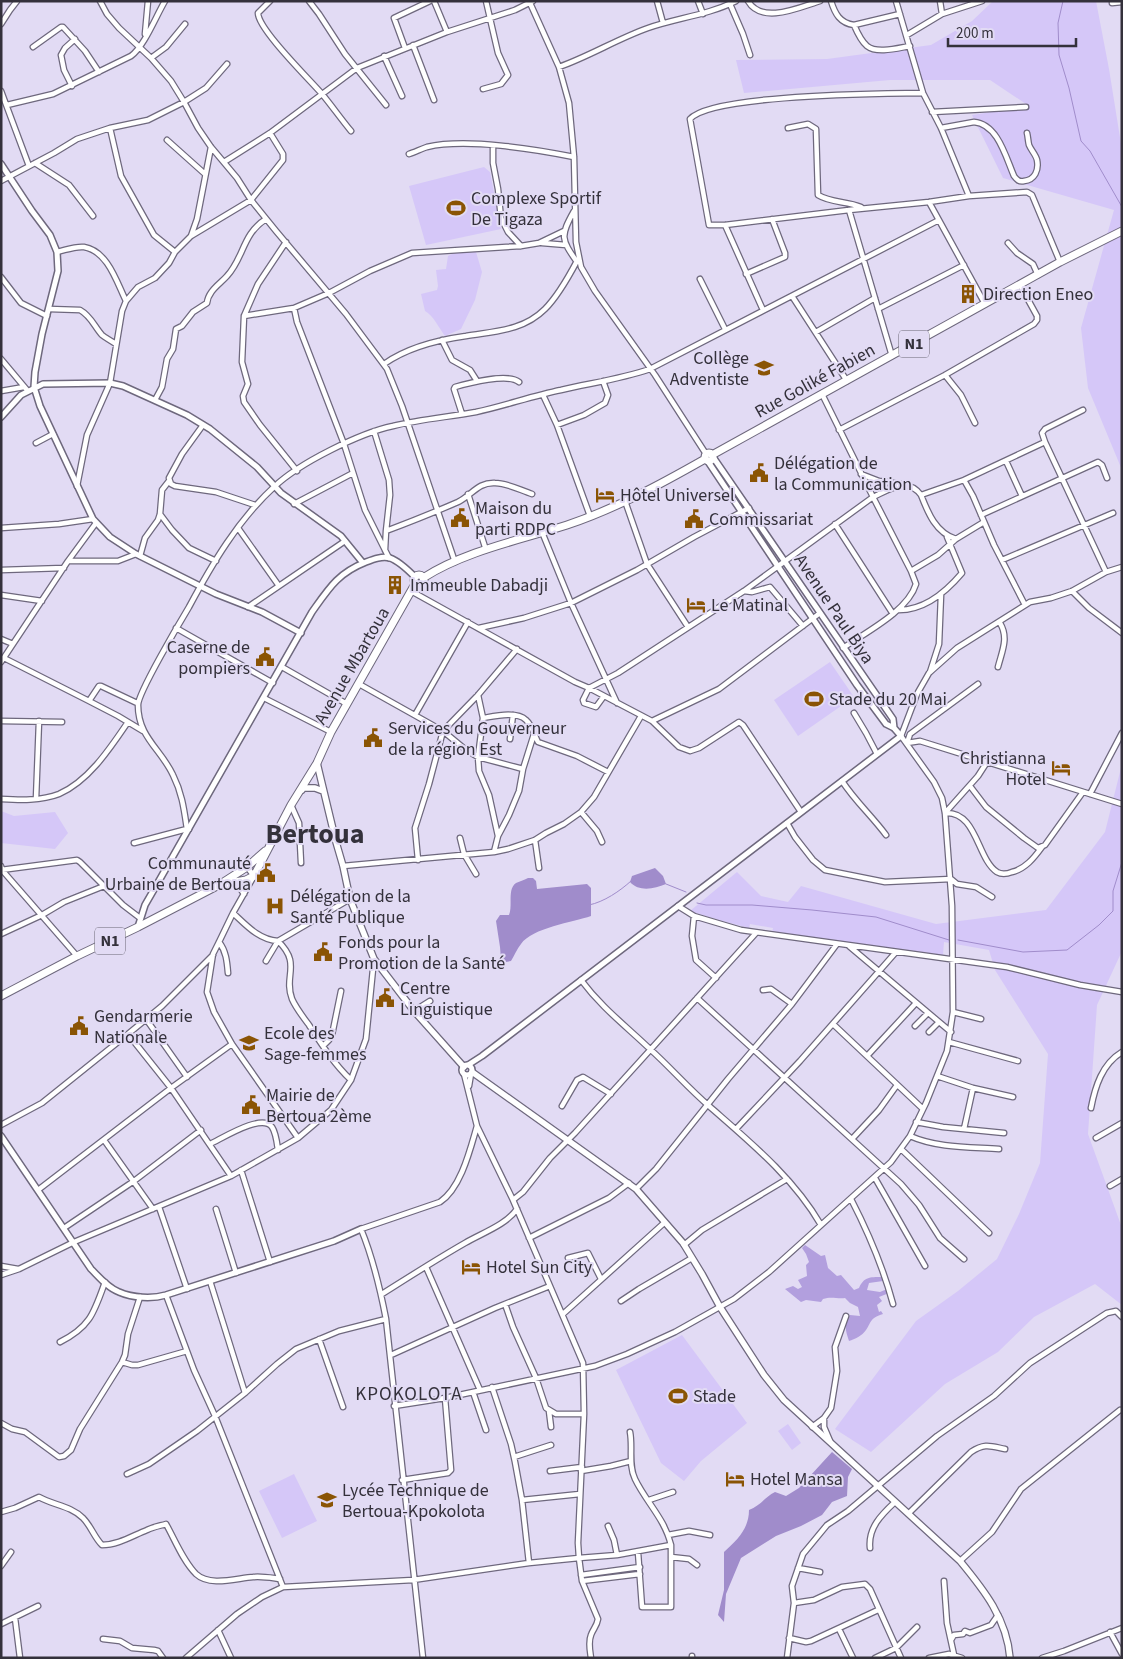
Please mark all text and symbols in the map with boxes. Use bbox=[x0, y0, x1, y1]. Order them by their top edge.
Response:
scale bar bbox=[948, 15, 1076, 47]
text: 200 m bbox=[956, 23, 994, 44]
place label: Complexe Sportif De Tigaza bbox=[471, 186, 602, 232]
sports icon: Complexe Sportif De Tigaza bbox=[445, 197, 467, 219]
place label: Direction Eneo bbox=[983, 282, 1093, 307]
building icon: Direction Eneo bbox=[957, 283, 979, 305]
road number: N1 bbox=[899, 330, 929, 358]
street label: Rue Goliké Fabien bbox=[750, 338, 880, 424]
place label: Collège Adventiste bbox=[670, 346, 749, 392]
school or university icon: Collège Adventiste bbox=[753, 357, 775, 379]
place label: Délégation de la Communication bbox=[774, 451, 912, 497]
public building icon: Délégation de la Communication bbox=[748, 462, 770, 484]
place label: Hôtel Universel bbox=[620, 483, 735, 508]
hotel icon: Hôtel Universel bbox=[594, 484, 616, 506]
place label: Maison du parti RDPC bbox=[475, 496, 556, 542]
public building icon: Maison du parti RDPC bbox=[449, 507, 471, 529]
place label: Commissariat bbox=[709, 507, 813, 532]
public building icon: Commissariat bbox=[683, 508, 705, 530]
street label: Avenue Paul Biya bbox=[788, 549, 880, 669]
place label: Immeuble Dabadji bbox=[410, 573, 548, 598]
building icon: Immeuble Dabadji bbox=[384, 574, 406, 596]
place label: Le Matinal bbox=[711, 593, 788, 618]
hotel icon: Le Matinal bbox=[685, 594, 707, 616]
street label: Avenue Mbartoua bbox=[308, 603, 396, 729]
place label: Caserne de pompiers bbox=[167, 635, 250, 681]
public building icon: Caserne de pompiers bbox=[254, 646, 276, 668]
place label: Stade du 20 Mai bbox=[829, 687, 947, 712]
sports icon: Stade du 20 Mai bbox=[803, 688, 825, 710]
place label: Services du Gouverneur de la région Est bbox=[388, 716, 567, 762]
public building icon: Services du Gouverneur de la région Est bbox=[362, 727, 384, 749]
place label: Christianna Hotel bbox=[960, 746, 1046, 792]
hotel icon: Christianna Hotel bbox=[1050, 757, 1072, 779]
district label: Bertoua bbox=[265, 814, 365, 854]
place label: Communauté Urbaine de Bertoua bbox=[105, 851, 251, 897]
public building icon: Communauté Urbaine de Bertoua bbox=[255, 862, 277, 884]
place label: Délégation de la Santé Publique bbox=[290, 884, 411, 930]
hospital icon: Délégation de la Santé Publique bbox=[264, 895, 286, 917]
road number: N1 bbox=[95, 928, 125, 954]
place label: Fonds pour la Promotion de la Santé bbox=[338, 930, 505, 976]
public building icon: Fonds pour la Promotion de la Santé bbox=[312, 941, 334, 963]
place label: Centre Linguistique bbox=[400, 976, 493, 1022]
public building icon: Centre Linguistique bbox=[374, 987, 396, 1009]
place label: Gendarmerie Nationale bbox=[94, 1004, 193, 1050]
public building icon: Gendarmerie Nationale bbox=[68, 1015, 90, 1037]
place label: Ecole des Sage-femmes bbox=[264, 1021, 367, 1067]
school or university icon: Ecole des Sage-femmes bbox=[238, 1032, 260, 1054]
place label: Mairie de Bertoua 2ème bbox=[266, 1083, 372, 1129]
public building icon: Mairie de Bertoua 2ème bbox=[240, 1094, 262, 1116]
place label: Hotel Sun City bbox=[486, 1255, 593, 1280]
hotel icon: Hotel Sun City bbox=[460, 1256, 482, 1278]
district label: KPOKOLOTA bbox=[355, 1381, 463, 1408]
place label: Stade bbox=[693, 1384, 736, 1409]
sports icon: Stade bbox=[667, 1385, 689, 1407]
place label: Hotel Mansa bbox=[750, 1467, 843, 1492]
hotel icon: Hotel Mansa bbox=[724, 1468, 746, 1490]
place label: Lycée Technique de Bertoua-Kpokolota bbox=[342, 1478, 489, 1524]
school or university icon: Lycée Technique de Bertoua-Kpokolota bbox=[316, 1489, 338, 1511]

